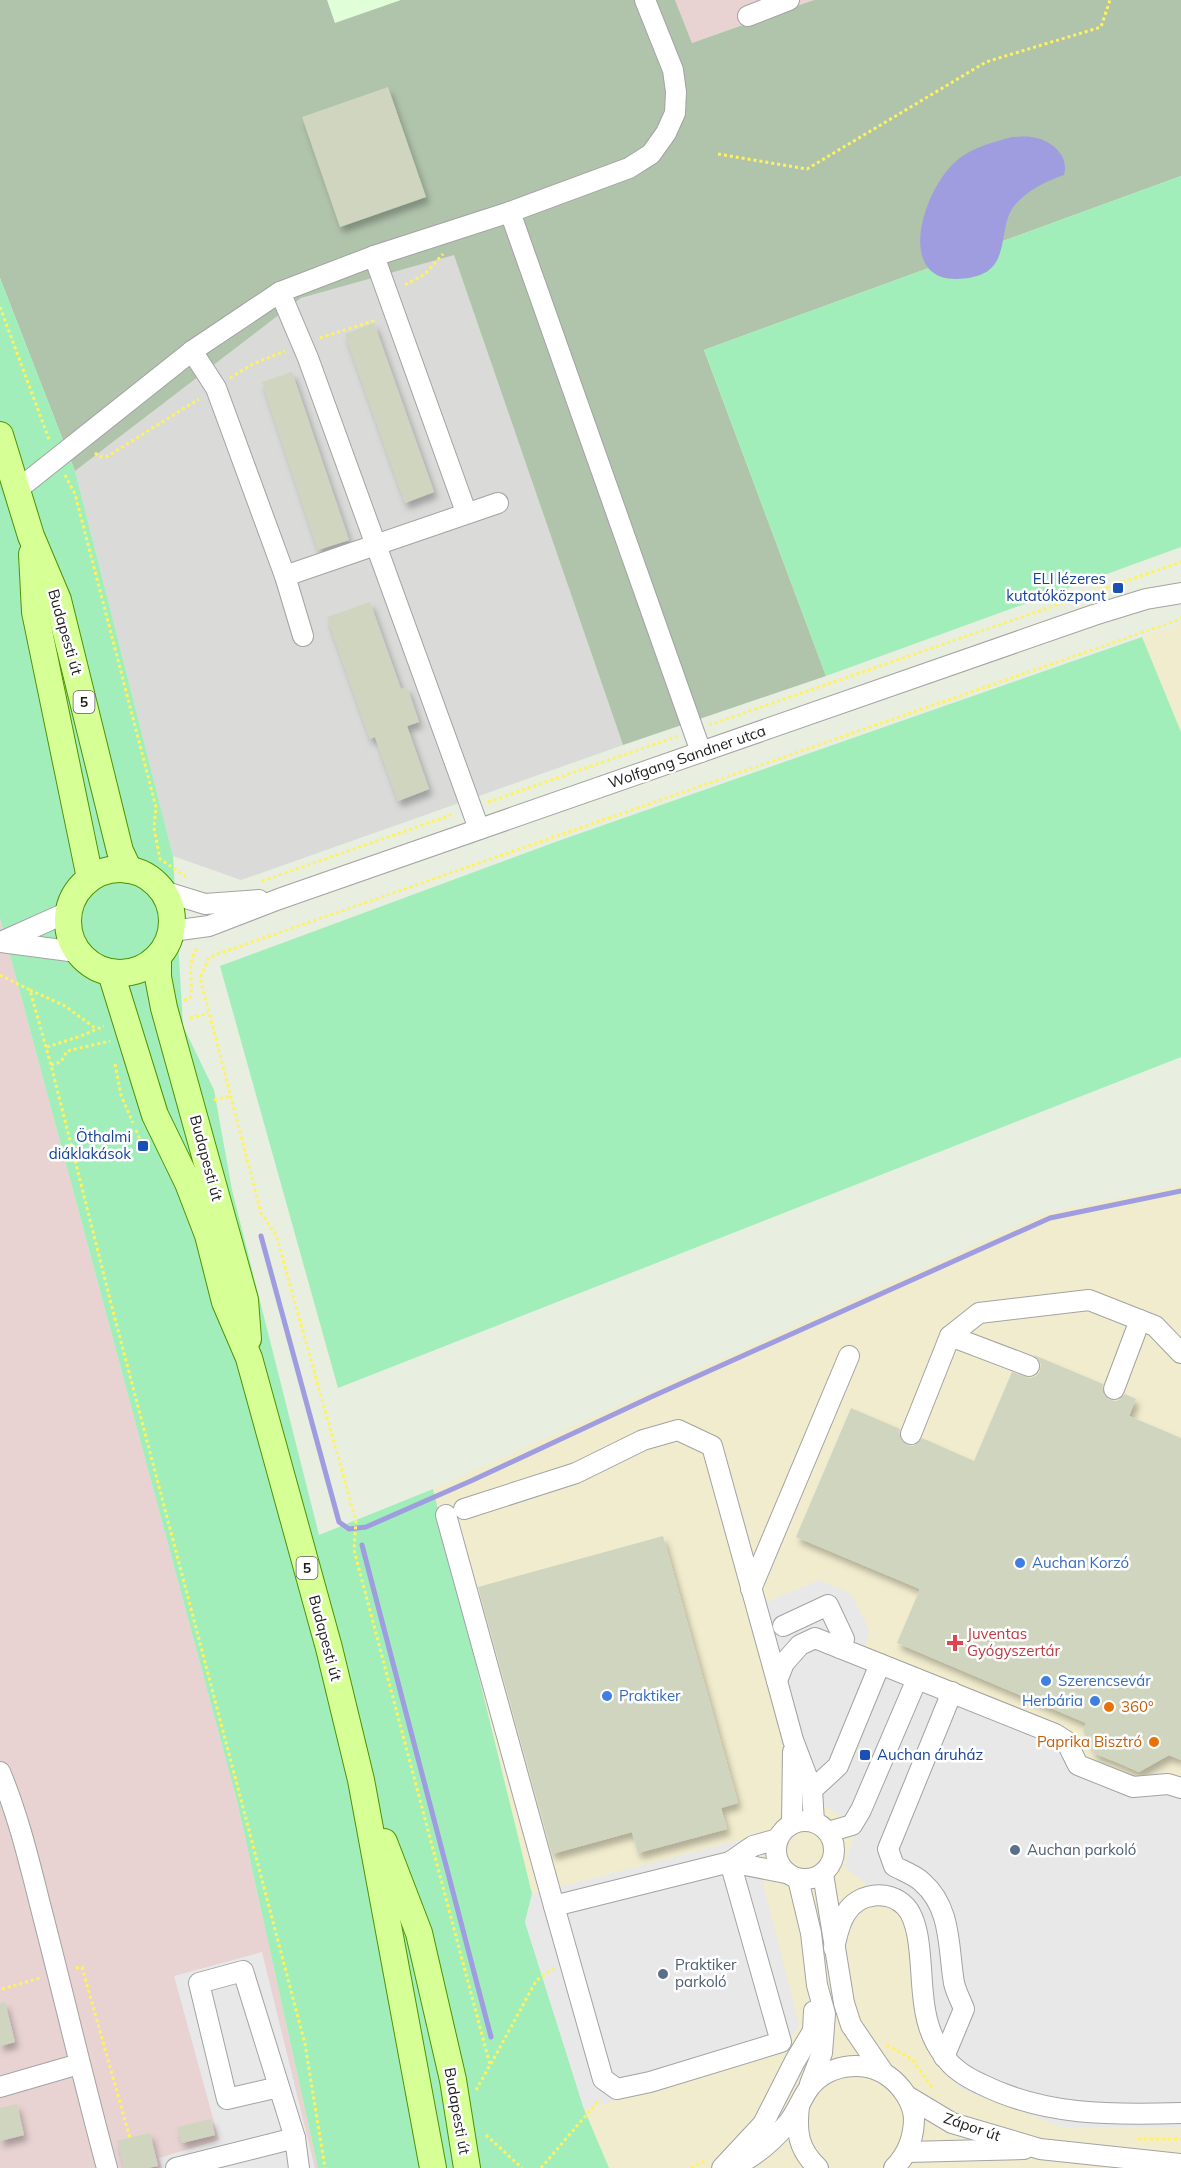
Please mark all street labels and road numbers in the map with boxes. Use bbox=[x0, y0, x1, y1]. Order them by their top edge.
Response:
street label: Budapesti út bbox=[44, 587, 87, 677]
road number: 5 bbox=[74, 691, 94, 713]
street label: Wolfgang Sandner utca bbox=[606, 721, 768, 792]
street label: Budapesti út bbox=[186, 1113, 227, 1203]
road number: 5 bbox=[296, 1557, 318, 1579]
street label: Budapesti út bbox=[305, 1593, 346, 1683]
street label: Budapesti út bbox=[440, 2066, 474, 2156]
street label: Zápor út bbox=[941, 2108, 1003, 2145]

